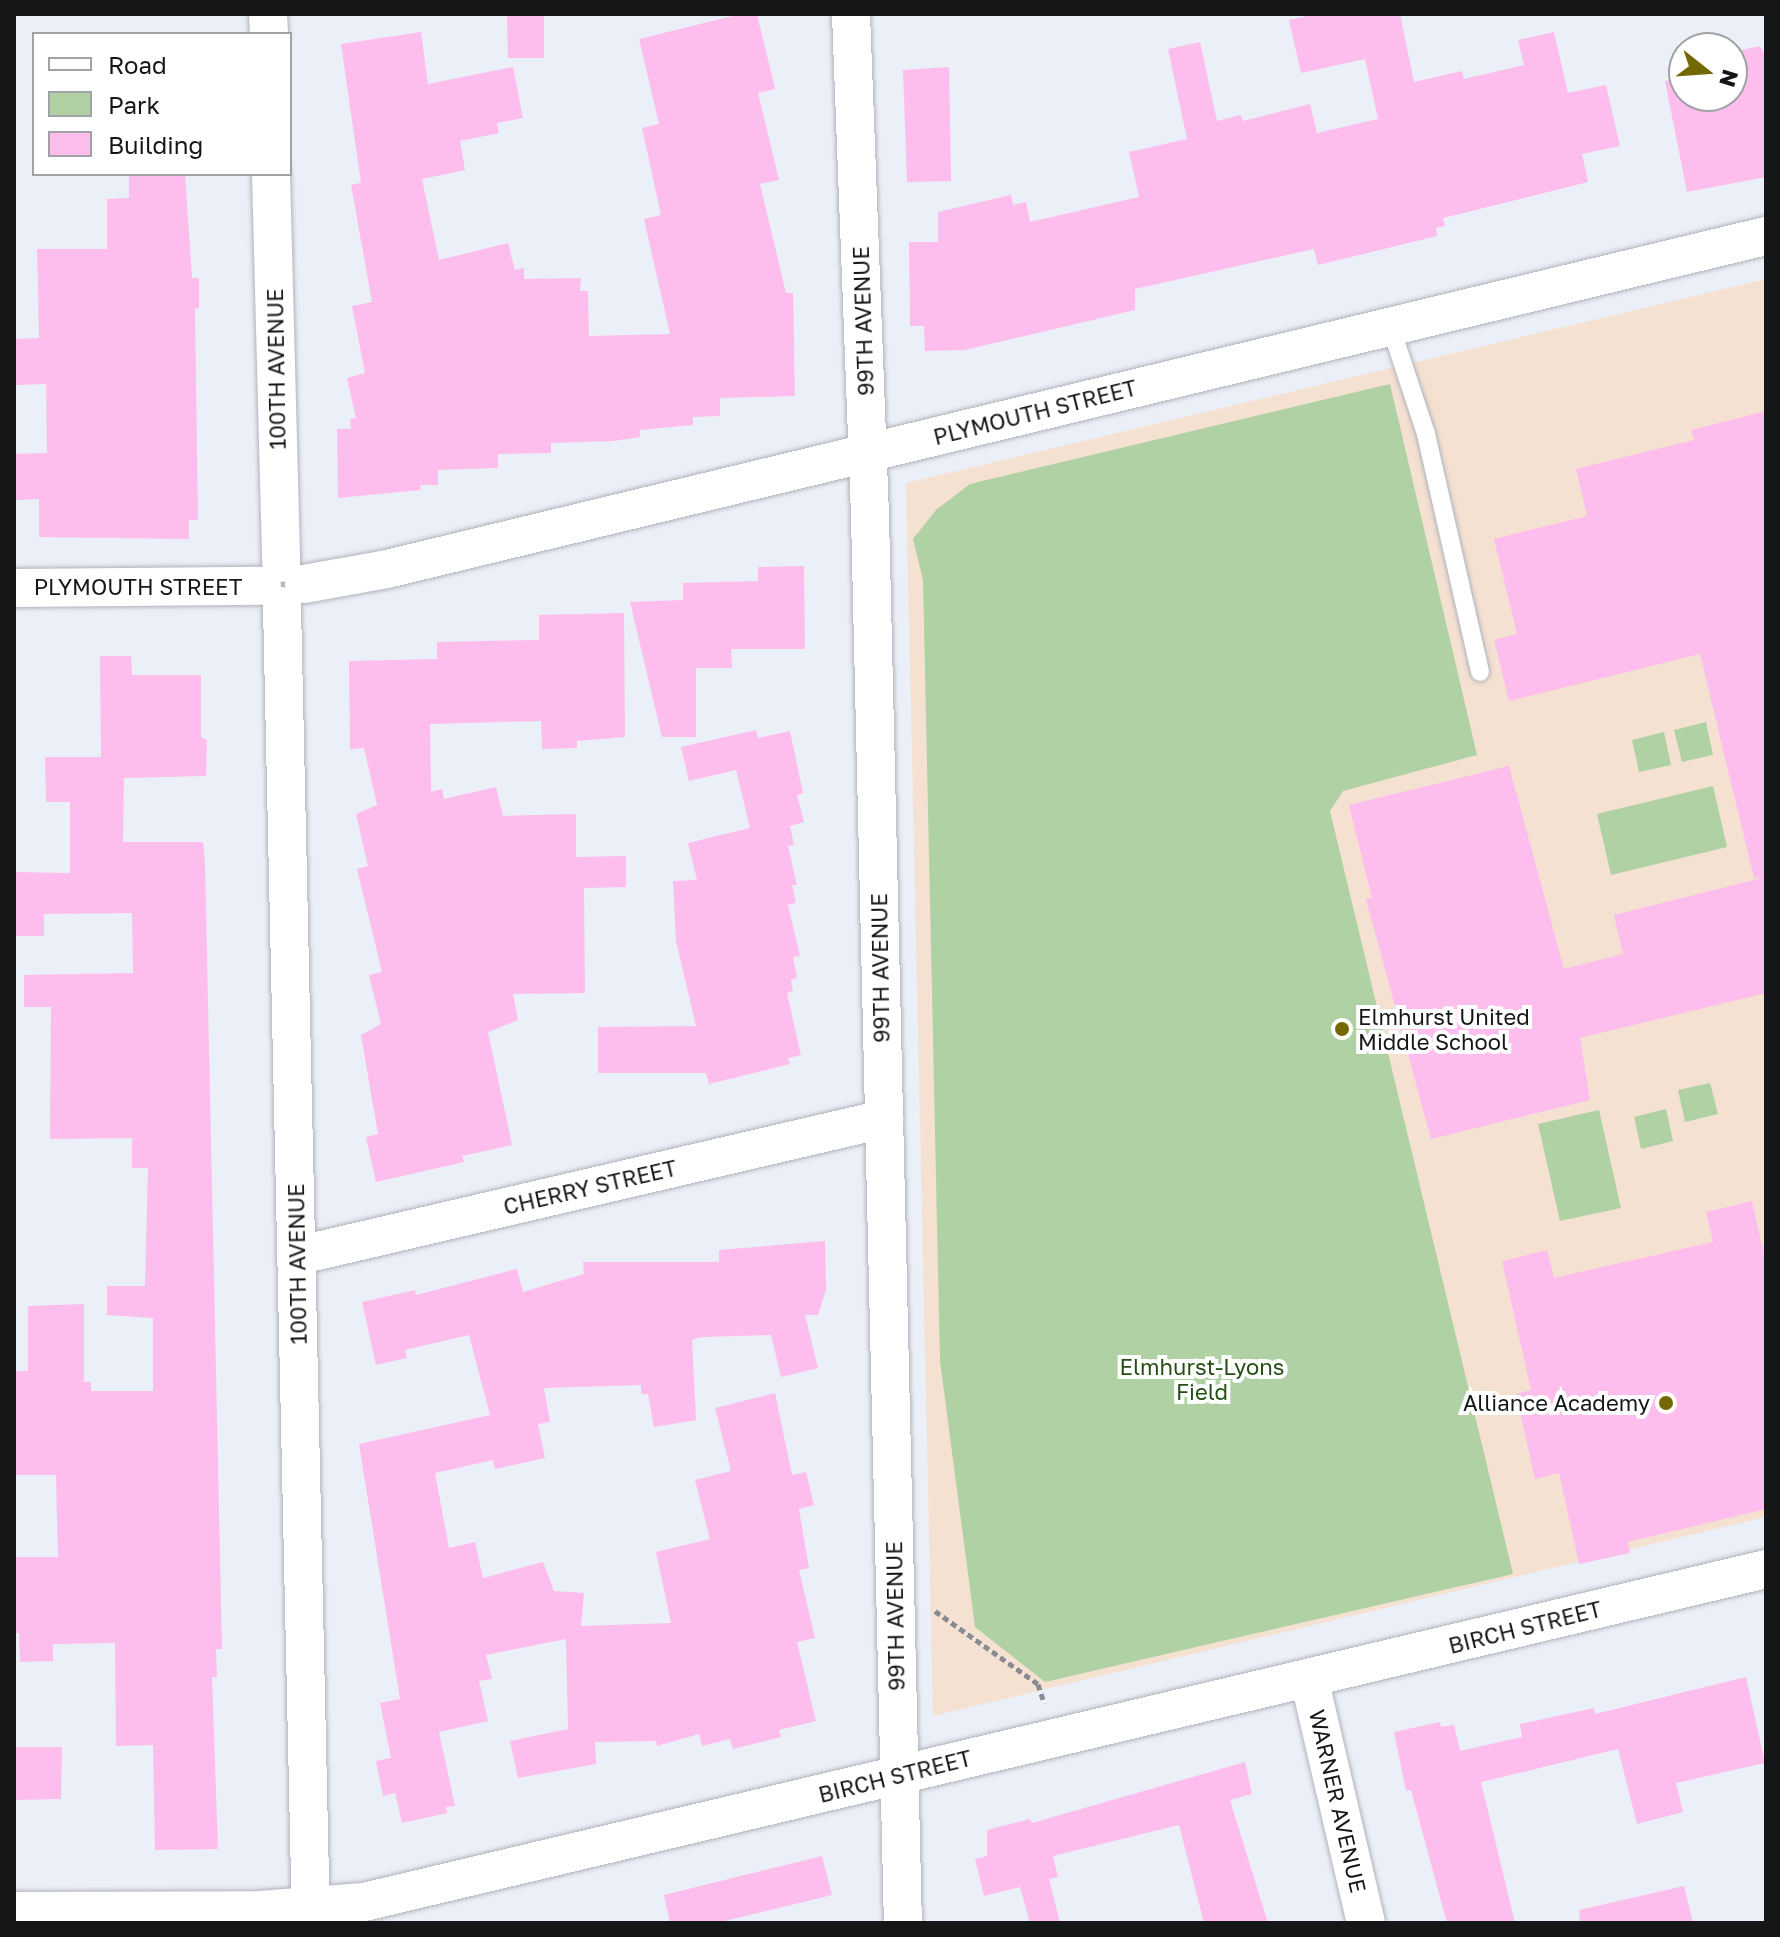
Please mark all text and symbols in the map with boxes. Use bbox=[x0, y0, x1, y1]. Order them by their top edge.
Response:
legend bbox=[32, 32, 292, 176]
north arrow bbox=[1668, 32, 1748, 112]
text: Road bbox=[108, 50, 167, 79]
text: N bbox=[1714, 67, 1745, 91]
text: Park bbox=[108, 90, 160, 119]
text: Building bbox=[108, 130, 203, 159]
street label: 99TH AVENUE bbox=[847, 246, 879, 396]
street label: 100TH AVENUE bbox=[261, 288, 291, 450]
street label: PLYMOUTH STREET bbox=[931, 374, 1139, 450]
street label: PLYMOUTH STREET bbox=[34, 574, 242, 600]
street label: 99TH AVENUE bbox=[865, 893, 895, 1043]
place label: Elmhurst United Middle School bbox=[1358, 1003, 1530, 1054]
marker: Elmhurst United Middle School bbox=[1333, 1020, 1351, 1038]
street label: CHERRY STREET bbox=[501, 1154, 679, 1220]
street label: 100TH AVENUE bbox=[282, 1183, 312, 1345]
park label: Elmhurst-Lyons Field bbox=[1120, 1353, 1284, 1404]
place label: Alliance Academy bbox=[1463, 1390, 1650, 1416]
marker: Alliance Academy bbox=[1657, 1394, 1675, 1412]
street label: 99TH AVENUE bbox=[880, 1541, 910, 1691]
street label: BIRCH STREET bbox=[1446, 1595, 1604, 1659]
street label: WARNER AVENUE bbox=[1304, 1707, 1372, 1895]
street label: BIRCH STREET bbox=[816, 1744, 974, 1808]

